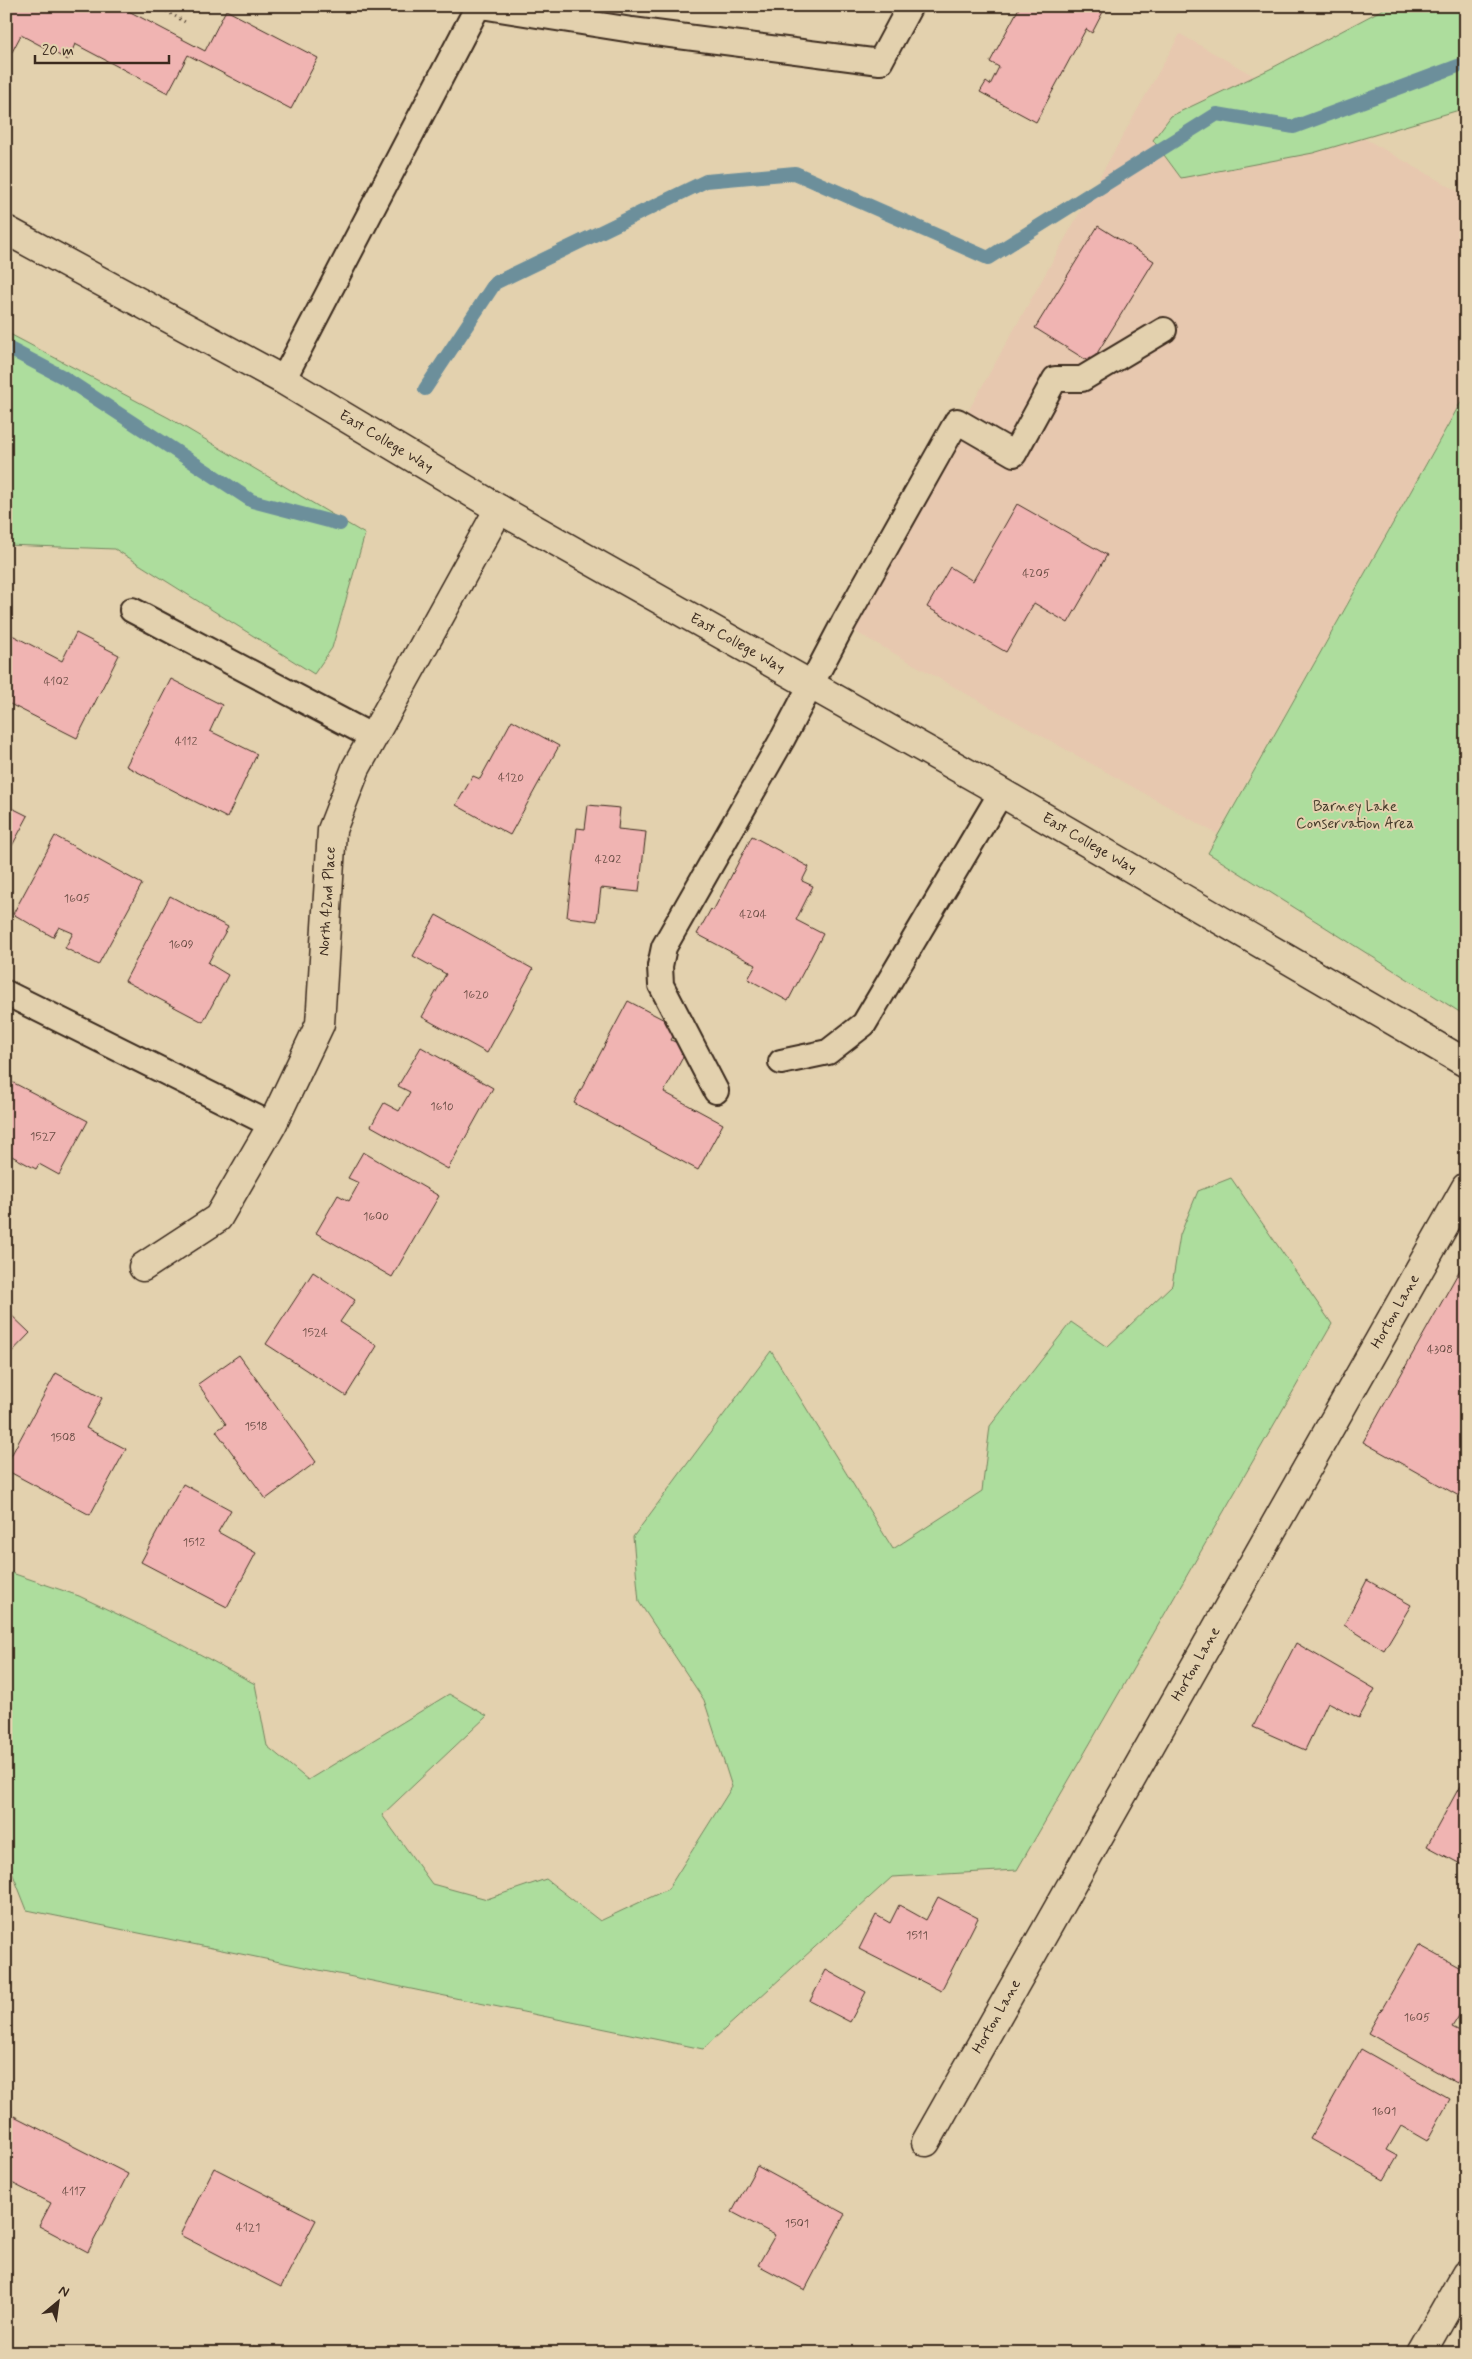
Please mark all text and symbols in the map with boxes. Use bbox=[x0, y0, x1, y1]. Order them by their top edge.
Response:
scale bar bbox=[35, 32, 169, 64]
text: 20 m bbox=[42, 41, 74, 61]
street label: East College Way bbox=[335, 406, 437, 477]
house number: 4205 bbox=[1022, 566, 1050, 582]
street label: East College Way bbox=[686, 608, 788, 678]
house number: 4102 bbox=[43, 674, 69, 690]
house number: 4112 bbox=[175, 734, 197, 750]
house number: 4120 bbox=[498, 770, 524, 786]
park label: Barney Lake Conservation Area bbox=[1296, 797, 1414, 834]
street label: East College Way bbox=[1038, 808, 1140, 879]
street label: North 42nd Place bbox=[314, 846, 341, 957]
house number: 4202 bbox=[595, 852, 621, 868]
house number: 1605 bbox=[64, 891, 90, 907]
house number: 4204 bbox=[739, 907, 767, 923]
house number: 1609 bbox=[168, 937, 194, 953]
house number: 1620 bbox=[463, 987, 489, 1003]
house number: 1610 bbox=[430, 1099, 454, 1115]
house number: 1527 bbox=[30, 1129, 56, 1145]
house number: 1600 bbox=[363, 1209, 389, 1225]
street label: Horton Lane bbox=[1367, 1271, 1425, 1352]
house number: 1524 bbox=[302, 1325, 328, 1341]
house number: 4308 bbox=[1427, 1342, 1453, 1358]
house number: 1518 bbox=[244, 1419, 268, 1435]
house number: 1508 bbox=[50, 1430, 76, 1446]
house number: 1512 bbox=[183, 1535, 205, 1551]
street label: Horton Lane bbox=[1167, 1623, 1225, 1705]
house number: 1511 bbox=[906, 1928, 928, 1944]
street label: Horton Lane bbox=[968, 1976, 1026, 2058]
house number: 1605 bbox=[1404, 2010, 1430, 2026]
house number: 1601 bbox=[1372, 2104, 1396, 2120]
house number: 4117 bbox=[62, 2184, 86, 2200]
house number: 1501 bbox=[785, 2216, 809, 2232]
house number: 4121 bbox=[236, 2220, 260, 2236]
north arrow bbox=[32, 2276, 82, 2326]
text: N bbox=[55, 2281, 72, 2302]

